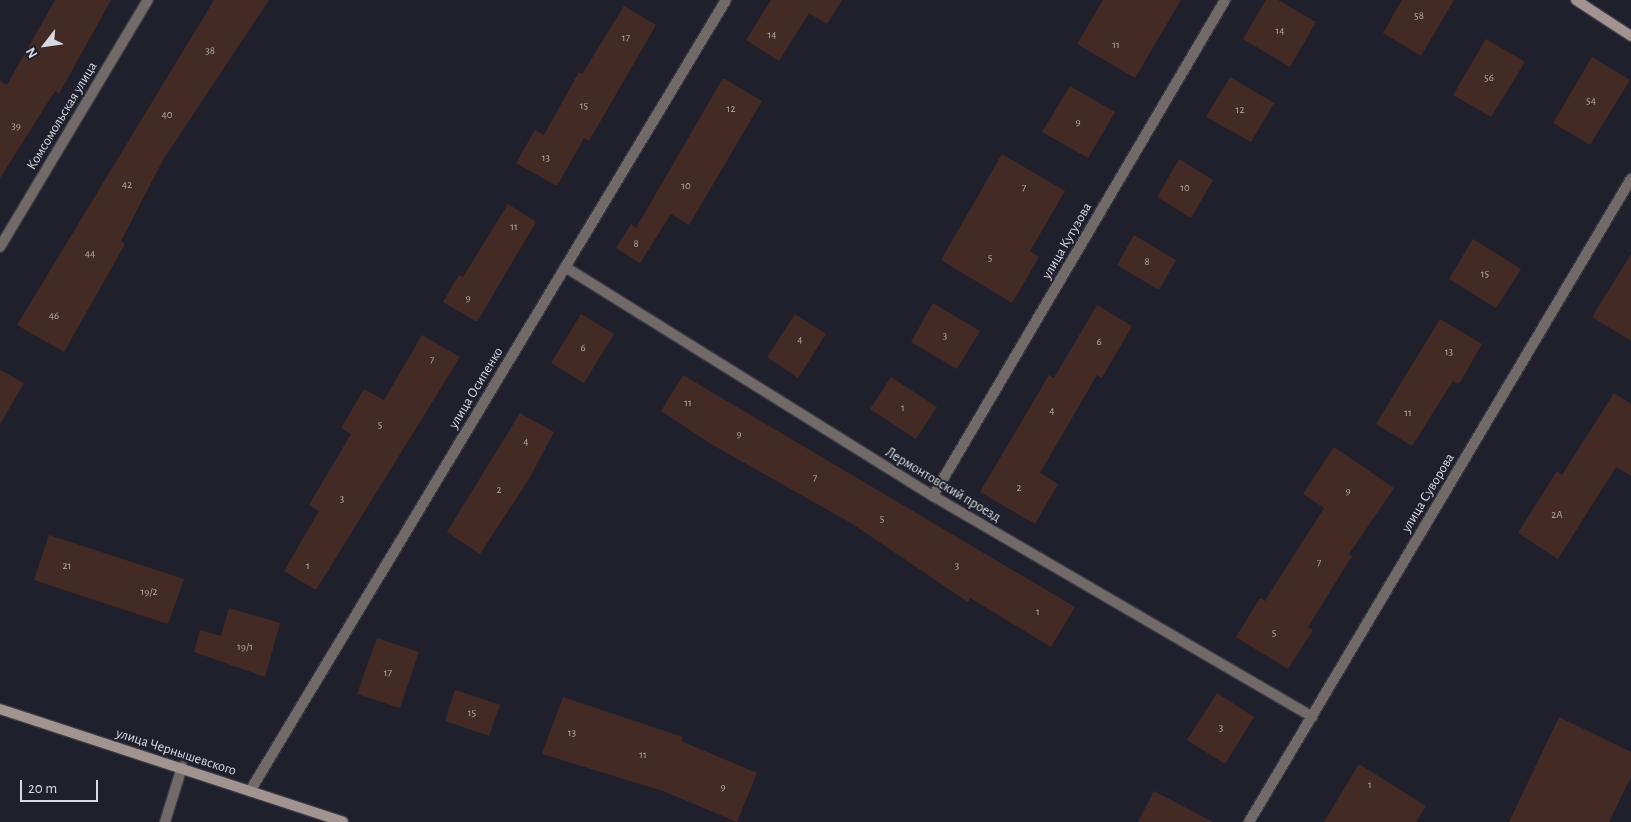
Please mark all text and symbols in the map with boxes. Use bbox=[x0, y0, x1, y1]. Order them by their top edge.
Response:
house number: 58 bbox=[1414, 9, 1424, 23]
north arrow bbox=[20, 20, 70, 70]
house number: 14 bbox=[1275, 24, 1285, 38]
house number: 14 bbox=[767, 28, 777, 42]
house number: 17 bbox=[622, 31, 630, 45]
house number: 11 bbox=[1112, 38, 1120, 52]
house number: 38 bbox=[205, 44, 215, 58]
text: N bbox=[24, 45, 41, 60]
street label: Комсомольская улица bbox=[23, 59, 101, 173]
house number: 56 bbox=[1484, 71, 1494, 85]
house number: 54 bbox=[1586, 94, 1596, 108]
house number: 15 bbox=[580, 99, 588, 113]
house number: 12 bbox=[727, 102, 735, 116]
house number: 12 bbox=[1236, 103, 1244, 117]
house number: 40 bbox=[161, 108, 173, 122]
house number: 9 bbox=[1075, 115, 1081, 129]
house number: 39 bbox=[11, 119, 21, 133]
house number: 13 bbox=[542, 151, 550, 165]
house number: 42 bbox=[122, 178, 132, 192]
house number: 10 bbox=[681, 179, 691, 193]
house number: 7 bbox=[1022, 181, 1026, 195]
house number: 10 bbox=[1180, 181, 1190, 195]
street label: улица Кутузова bbox=[1038, 200, 1096, 282]
house number: 11 bbox=[510, 220, 518, 234]
house number: 8 bbox=[633, 237, 639, 251]
house number: 44 bbox=[85, 247, 95, 261]
house number: 5 bbox=[988, 251, 992, 265]
house number: 8 bbox=[1144, 255, 1150, 269]
house number: 15 bbox=[1481, 267, 1489, 281]
house number: 9 bbox=[465, 291, 471, 305]
house number: 46 bbox=[49, 309, 59, 323]
house number: 3 bbox=[943, 329, 947, 343]
house number: 4 bbox=[797, 333, 803, 347]
house number: 6 bbox=[1096, 335, 1102, 349]
house number: 6 bbox=[580, 341, 586, 355]
street label: улица Осипенко bbox=[445, 344, 507, 432]
house number: 13 bbox=[1445, 345, 1453, 359]
house number: 7 bbox=[430, 353, 434, 367]
house number: 11 bbox=[684, 396, 692, 410]
house number: 1 bbox=[901, 401, 905, 415]
house number: 4 bbox=[1049, 404, 1055, 418]
house number: 11 bbox=[1404, 406, 1412, 420]
house number: 5 bbox=[378, 418, 382, 432]
house number: 9 bbox=[736, 427, 742, 441]
house number: 4 bbox=[523, 435, 529, 449]
street label: Лермонтовский проезд bbox=[882, 444, 1004, 526]
street label: улица Суворова bbox=[1398, 450, 1458, 536]
house number: 7 bbox=[813, 471, 817, 485]
house number: 2 bbox=[1016, 481, 1022, 495]
house number: 2 bbox=[496, 483, 502, 497]
house number: 9 bbox=[1345, 484, 1351, 498]
house number: 3 bbox=[340, 492, 344, 506]
house number: 2А bbox=[1551, 508, 1563, 522]
house number: 5 bbox=[880, 512, 884, 526]
house number: 7 bbox=[1317, 556, 1321, 570]
house number: 21 bbox=[63, 559, 71, 573]
house number: 1 bbox=[306, 559, 310, 573]
house number: 3 bbox=[955, 559, 959, 573]
house number: 19/2 bbox=[140, 585, 158, 599]
house number: 1 bbox=[1036, 605, 1040, 619]
house number: 5 bbox=[1272, 626, 1276, 640]
house number: 19/1 bbox=[237, 640, 253, 654]
house number: 17 bbox=[384, 666, 392, 680]
house number: 15 bbox=[468, 706, 476, 720]
house number: 3 bbox=[1219, 721, 1223, 735]
street label: улица Чернышевского bbox=[114, 725, 238, 779]
house number: 13 bbox=[568, 726, 576, 740]
house number: 11 bbox=[639, 748, 647, 762]
scale bar bbox=[22, 770, 100, 802]
house number: 1 bbox=[1368, 778, 1372, 792]
house number: 9 bbox=[720, 780, 726, 794]
text: 20 m bbox=[28, 781, 57, 796]

